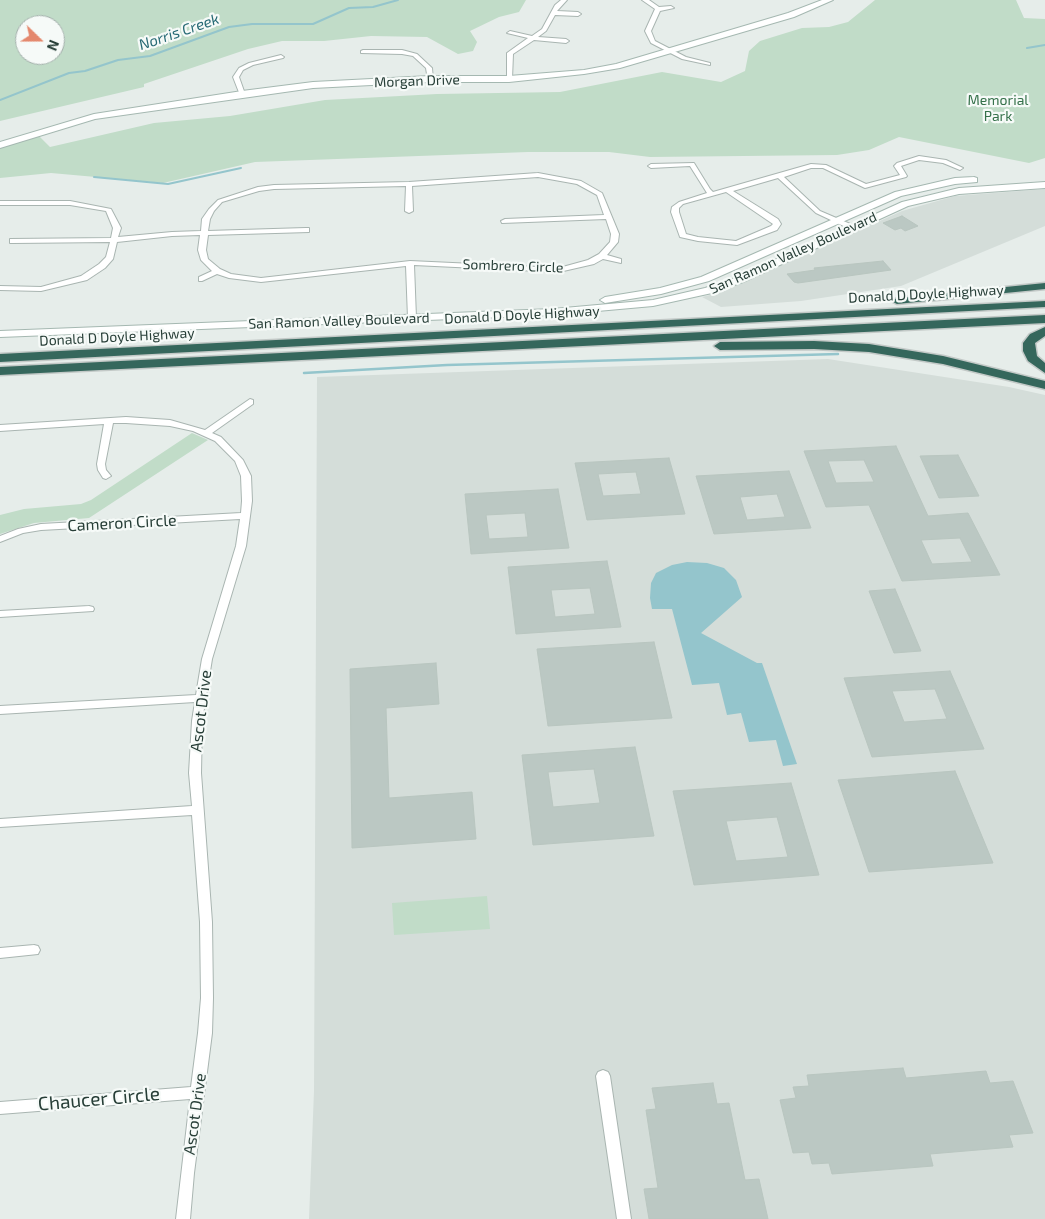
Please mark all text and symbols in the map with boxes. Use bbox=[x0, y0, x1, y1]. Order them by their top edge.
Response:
water label: Norris Creek bbox=[136, 10, 222, 54]
north arrow bbox=[15, 15, 65, 65]
text: N bbox=[44, 38, 63, 53]
street label: Morgan Drive bbox=[374, 71, 460, 91]
park label: Memorial Park bbox=[968, 92, 1028, 124]
street label: San Ramon Valley Boulevard bbox=[707, 208, 879, 298]
street label: Sombrero Circle bbox=[462, 256, 564, 276]
street label: Donald D Doyle Highway bbox=[848, 282, 1004, 306]
street label: Donald D Doyle Highway bbox=[444, 303, 600, 327]
street label: San Ramon Valley Boulevard bbox=[248, 309, 430, 333]
street label: Donald D Doyle Highway bbox=[39, 325, 195, 349]
street label: Cameron Circle bbox=[67, 511, 177, 535]
street label: Ascot Drive bbox=[186, 669, 216, 753]
street label: Ascot Drive bbox=[180, 1072, 210, 1156]
street label: Chaucer Circle bbox=[37, 1082, 161, 1116]

